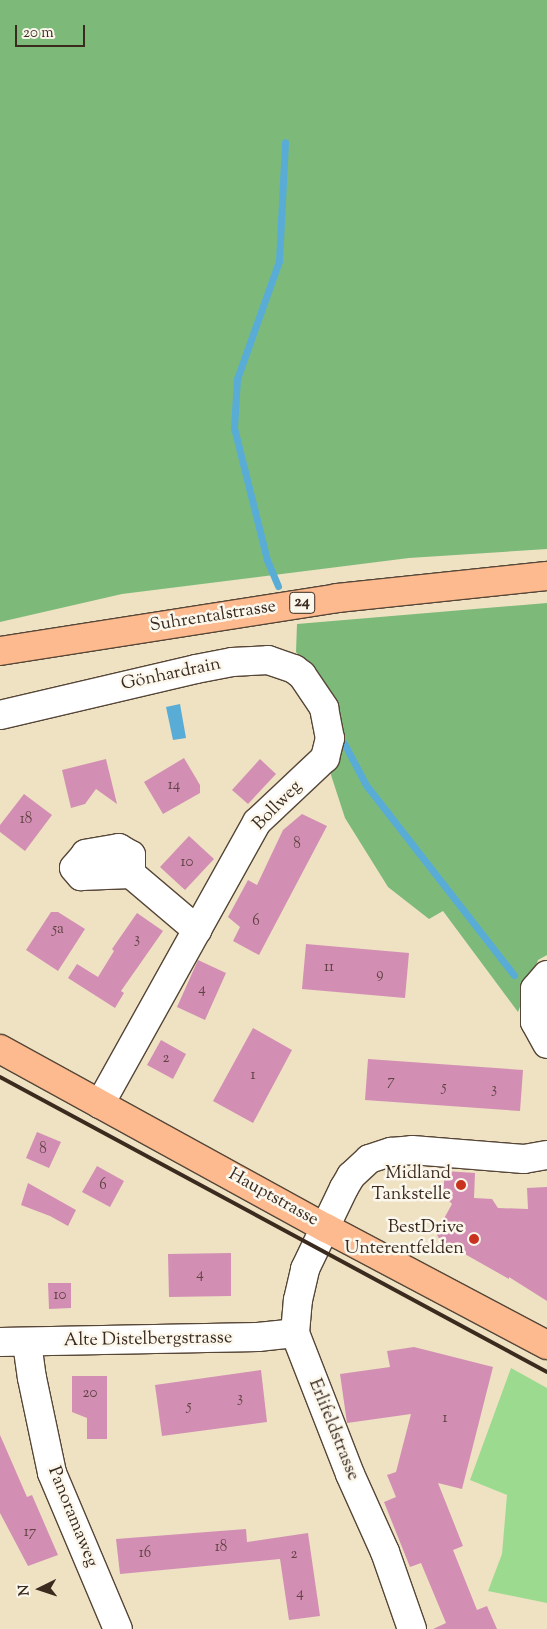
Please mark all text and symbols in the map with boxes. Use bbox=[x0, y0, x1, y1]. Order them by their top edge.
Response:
scale bar bbox=[18, 15, 88, 47]
text: 20 m bbox=[23, 23, 54, 44]
road number: 24 bbox=[288, 590, 316, 616]
street label: Suhrentalstrasse bbox=[148, 596, 278, 638]
street label: Gönhardrain bbox=[119, 654, 223, 696]
house number: 14 bbox=[168, 777, 180, 795]
street label: Bollweg bbox=[249, 777, 307, 835]
house number: 18 bbox=[20, 811, 32, 829]
house number: 8 bbox=[293, 836, 301, 854]
house number: 10 bbox=[181, 854, 193, 872]
house number: 6 bbox=[252, 913, 260, 931]
house number: 5a bbox=[52, 921, 64, 939]
house number: 3 bbox=[134, 931, 140, 949]
house number: 11 bbox=[324, 959, 334, 977]
house number: 9 bbox=[376, 966, 384, 984]
house number: 4 bbox=[198, 981, 206, 999]
house number: 2 bbox=[162, 1050, 170, 1068]
house number: 1 bbox=[250, 1067, 256, 1085]
house number: 7 bbox=[387, 1073, 395, 1091]
house number: 5 bbox=[441, 1079, 447, 1097]
house number: 3 bbox=[491, 1081, 497, 1099]
house number: 8 bbox=[39, 1141, 47, 1159]
street label: Hauptstrasse bbox=[224, 1164, 322, 1232]
place label: Midland Tankstelle bbox=[371, 1164, 451, 1206]
house number: 6 bbox=[99, 1177, 107, 1195]
marker: Midland Tankstelle bbox=[455, 1179, 467, 1191]
place label: BestDrive Unterentfelden bbox=[345, 1218, 464, 1260]
marker: BestDrive Unterentfelden bbox=[468, 1233, 480, 1245]
house number: 4 bbox=[196, 1266, 204, 1284]
house number: 10 bbox=[54, 1287, 66, 1305]
street label: Alte Distelbergstrasse bbox=[64, 1328, 232, 1352]
street label: Erlifeldstrasse bbox=[303, 1376, 363, 1484]
house number: 20 bbox=[83, 1385, 97, 1403]
house number: 3 bbox=[237, 1390, 243, 1408]
house number: 5 bbox=[186, 1398, 192, 1416]
house number: 1 bbox=[442, 1410, 448, 1428]
street label: Panoramaweg bbox=[42, 1464, 102, 1570]
house number: 17 bbox=[24, 1524, 36, 1542]
house number: 18 bbox=[215, 1539, 227, 1557]
house number: 16 bbox=[139, 1545, 151, 1563]
house number: 2 bbox=[290, 1546, 298, 1564]
north arrow bbox=[15, 1564, 65, 1614]
text: N bbox=[15, 1584, 35, 1596]
house number: 4 bbox=[296, 1585, 304, 1603]

